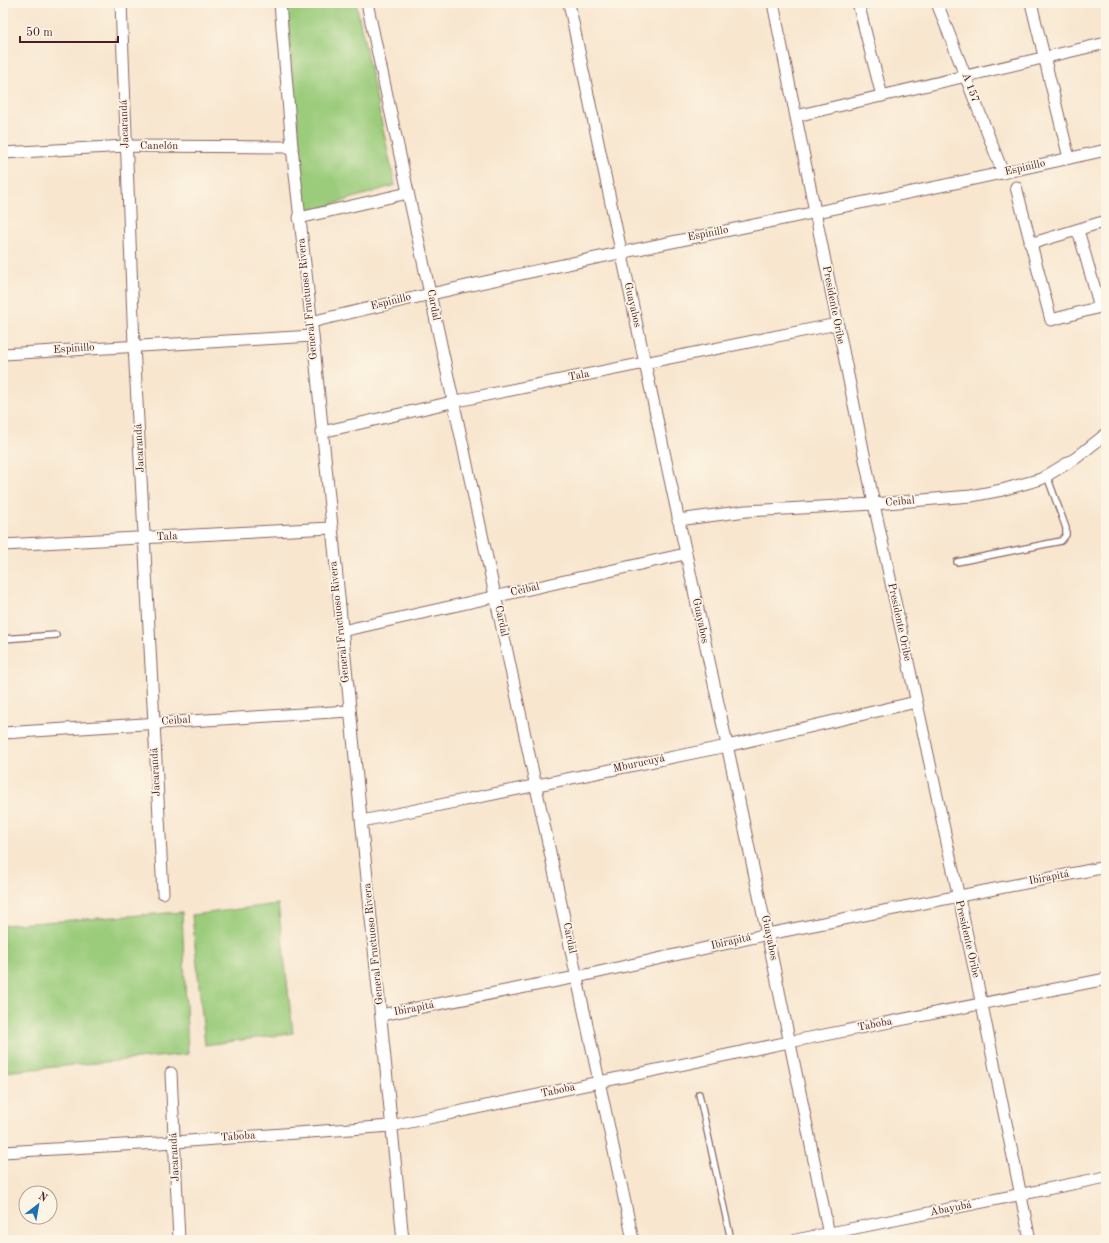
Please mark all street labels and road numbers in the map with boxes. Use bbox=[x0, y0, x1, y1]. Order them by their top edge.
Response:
street label: A 157 bbox=[959, 72, 981, 104]
street label: Jacarandá bbox=[119, 99, 131, 149]
street label: Canelón bbox=[140, 141, 178, 152]
street label: Espinillo bbox=[1004, 158, 1046, 178]
street label: Espinillo bbox=[687, 225, 729, 243]
street label: General Fructuoso Rivera bbox=[296, 237, 320, 360]
street label: Presidente Oribe bbox=[820, 265, 846, 345]
street label: Guayabos bbox=[621, 281, 643, 329]
street label: Cardal bbox=[425, 289, 441, 322]
street label: Espinillo bbox=[370, 292, 412, 312]
street label: Espinillo bbox=[53, 342, 95, 356]
street label: Tala bbox=[568, 368, 591, 383]
street label: Jacarandá bbox=[133, 423, 147, 473]
street label: Ceibal bbox=[885, 495, 915, 509]
street label: Tala bbox=[156, 531, 178, 543]
street label: General Fructuoso Rivera bbox=[328, 560, 352, 683]
street label: Ceibal bbox=[509, 581, 541, 599]
street label: Presidente Oribe bbox=[885, 582, 913, 662]
street label: Guayabos bbox=[690, 597, 710, 645]
street label: Cardal bbox=[492, 604, 510, 638]
street label: Ceibal bbox=[161, 714, 191, 728]
street label: Jacarandá bbox=[149, 747, 163, 797]
street label: Mburucuyá bbox=[612, 753, 666, 775]
street label: Ibirapitá bbox=[1028, 869, 1071, 887]
street label: General Fructuoso Rivera bbox=[362, 882, 386, 1005]
street label: Presidente Oribe bbox=[953, 899, 981, 979]
street label: Guayabos bbox=[759, 914, 779, 962]
street label: Cardal bbox=[560, 921, 578, 955]
street label: Ibirapitá bbox=[710, 932, 753, 952]
street label: Ibirapitá bbox=[393, 1000, 436, 1018]
street label: Taboba bbox=[857, 1016, 894, 1034]
street label: Taboba bbox=[540, 1082, 577, 1100]
street label: Taboba bbox=[220, 1130, 256, 1144]
street label: Jacarandá bbox=[168, 1132, 182, 1182]
street label: Abayubá bbox=[929, 1199, 973, 1218]

